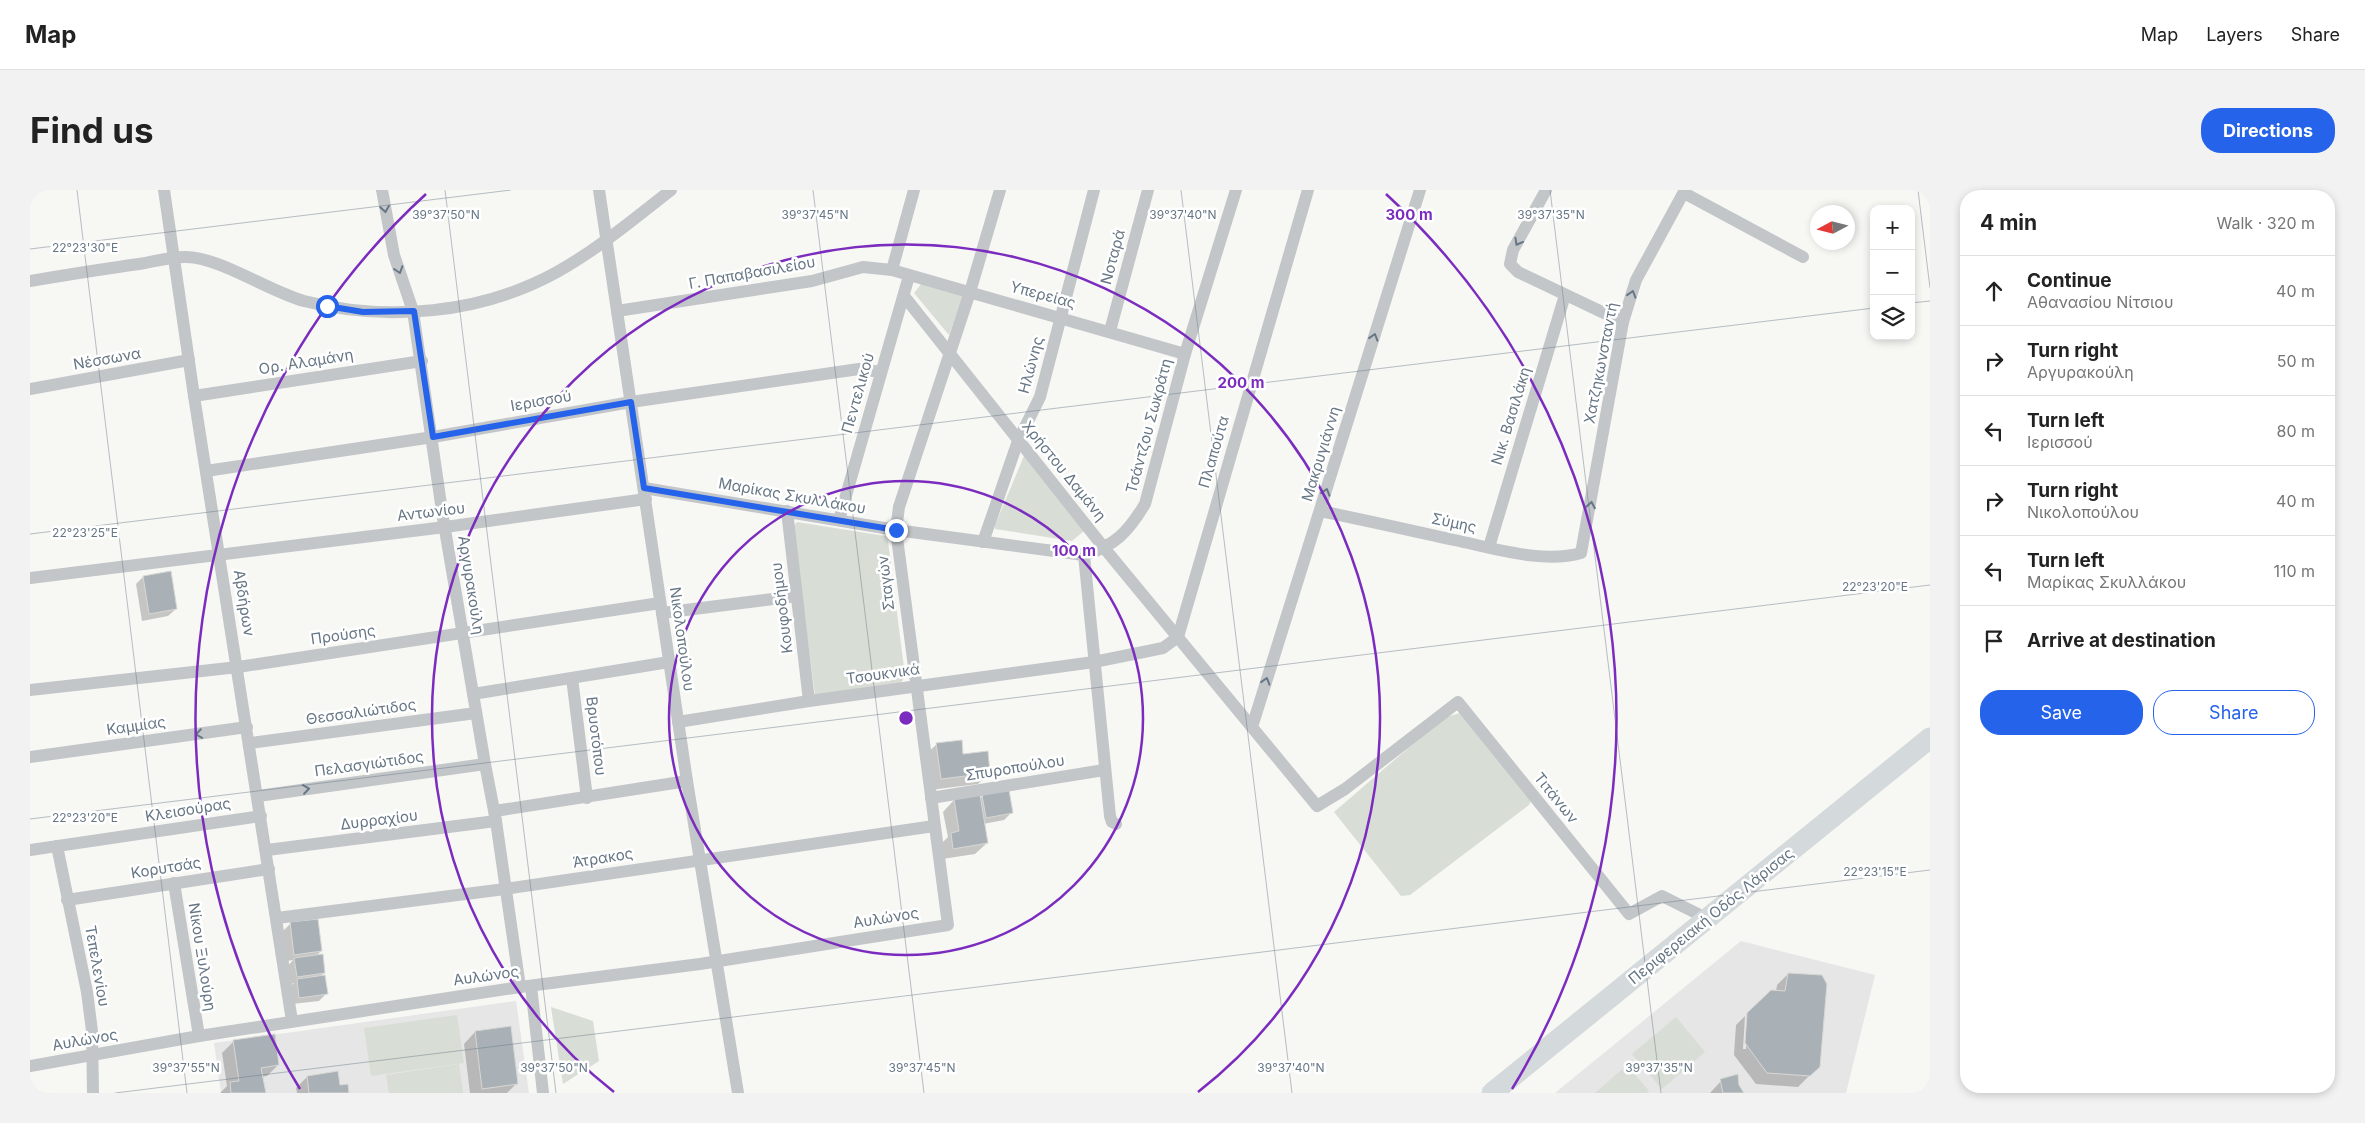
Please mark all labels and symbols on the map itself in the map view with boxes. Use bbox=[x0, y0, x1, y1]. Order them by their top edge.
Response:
one-way arrow bbox=[379, 205, 389, 213]
text: 300 m bbox=[1385, 205, 1433, 224]
north arrow bbox=[1810, 205, 1855, 250]
text: 39°37'50"N bbox=[412, 207, 480, 222]
text: 39°37'45"N bbox=[781, 207, 849, 222]
text: 39°37'40"N bbox=[1149, 207, 1217, 222]
text: 39°37'35"N bbox=[1517, 207, 1585, 222]
street label: Νοταρά bbox=[1096, 227, 1129, 286]
one-way arrow bbox=[1514, 236, 1524, 245]
text: 22°23'30"E bbox=[52, 240, 118, 255]
street label: Γ. Παπαβασιλείου bbox=[687, 252, 817, 293]
one-way arrow bbox=[393, 265, 403, 274]
street label: Υπερείας bbox=[1008, 277, 1078, 312]
one-way arrow bbox=[1627, 290, 1637, 299]
route start bbox=[316, 295, 339, 318]
street label: Χατζηκωνσταντή bbox=[1579, 301, 1622, 425]
one-way arrow bbox=[1368, 333, 1378, 342]
street label: Ηλώνης bbox=[1014, 334, 1047, 396]
street label: Νέσσωνα bbox=[72, 343, 142, 374]
street label: Ορ. Αλαμάνη bbox=[257, 345, 355, 378]
street label: Πεντελικού bbox=[837, 350, 878, 435]
street label: Τσάντζου Σωκράτη bbox=[1121, 356, 1176, 495]
street label: Νικ. Βασιλάκη bbox=[1487, 365, 1534, 467]
text: 200 m bbox=[1218, 373, 1264, 392]
street label: Ιερισσού bbox=[509, 386, 573, 415]
street label: Μακρυγιάννη bbox=[1297, 404, 1344, 504]
street label: Πλαπούτα bbox=[1194, 414, 1233, 490]
street label: Χρήστου Δαμάνη bbox=[1018, 417, 1111, 525]
street label: Μαρίκας Σκυλλάκου bbox=[717, 473, 867, 518]
one-way arrow bbox=[1320, 489, 1330, 497]
street label: Αντωνίου bbox=[396, 498, 466, 525]
one-way arrow bbox=[1585, 500, 1595, 509]
street label: Σύμης bbox=[1430, 508, 1478, 537]
route end bbox=[885, 519, 908, 542]
text: 22°23'25"E bbox=[52, 525, 118, 540]
street label: Αργυρακούλη bbox=[454, 534, 489, 636]
text: 100 m bbox=[1052, 541, 1096, 560]
street label: Σταγών bbox=[873, 554, 898, 612]
street label: Κουφοδήμου bbox=[767, 562, 797, 655]
street label: Αβδήρων bbox=[230, 568, 259, 638]
text: 22°23'20"E bbox=[1842, 579, 1908, 594]
street label: Νικολοπούλου bbox=[666, 586, 699, 692]
street label: Προύσης bbox=[309, 621, 377, 648]
street label: Τσουκνικά bbox=[845, 659, 921, 688]
one-way arrow bbox=[1261, 677, 1271, 685]
street label: Θεσσαλιώτιδος bbox=[305, 694, 417, 729]
street label: Βρυοτόπου bbox=[582, 695, 611, 776]
centre of rings bbox=[897, 709, 915, 727]
street label: Καμμίας bbox=[105, 712, 167, 739]
one-way arrow bbox=[195, 728, 203, 738]
street label: Πελασγιώτιδος bbox=[313, 746, 425, 781]
street label: Σπυροπούλου bbox=[964, 750, 1066, 785]
street label: Τιτάνων bbox=[1530, 768, 1583, 827]
one-way arrow bbox=[303, 784, 311, 795]
street label: Κλεισούρας bbox=[144, 793, 232, 826]
street label: Δυρραχίου bbox=[339, 805, 419, 834]
text: 22°23'20"E bbox=[52, 810, 118, 825]
street label: Άτρακος bbox=[571, 843, 634, 872]
street label: Περιφερειακή Οδός Λάρισας bbox=[1624, 843, 1797, 988]
street label: Κορυτσάς bbox=[129, 853, 202, 882]
text: 22°23'15"E bbox=[1843, 864, 1907, 879]
street label: Νίκου Ξυλούρη bbox=[185, 901, 220, 1012]
street label: Αυλώνος bbox=[852, 903, 920, 932]
street label: Τεπελενίου bbox=[81, 924, 114, 1008]
street label: Αυλώνος bbox=[452, 961, 520, 990]
street label: Αυλώνος bbox=[51, 1024, 119, 1055]
text: 39°37'55"N bbox=[152, 1060, 220, 1075]
text: 39°37'50"N bbox=[520, 1060, 588, 1075]
text: 39°37'45"N bbox=[888, 1060, 956, 1075]
text: 39°37'40"N bbox=[1257, 1060, 1325, 1075]
text: 39°37'35"N bbox=[1625, 1060, 1693, 1075]

